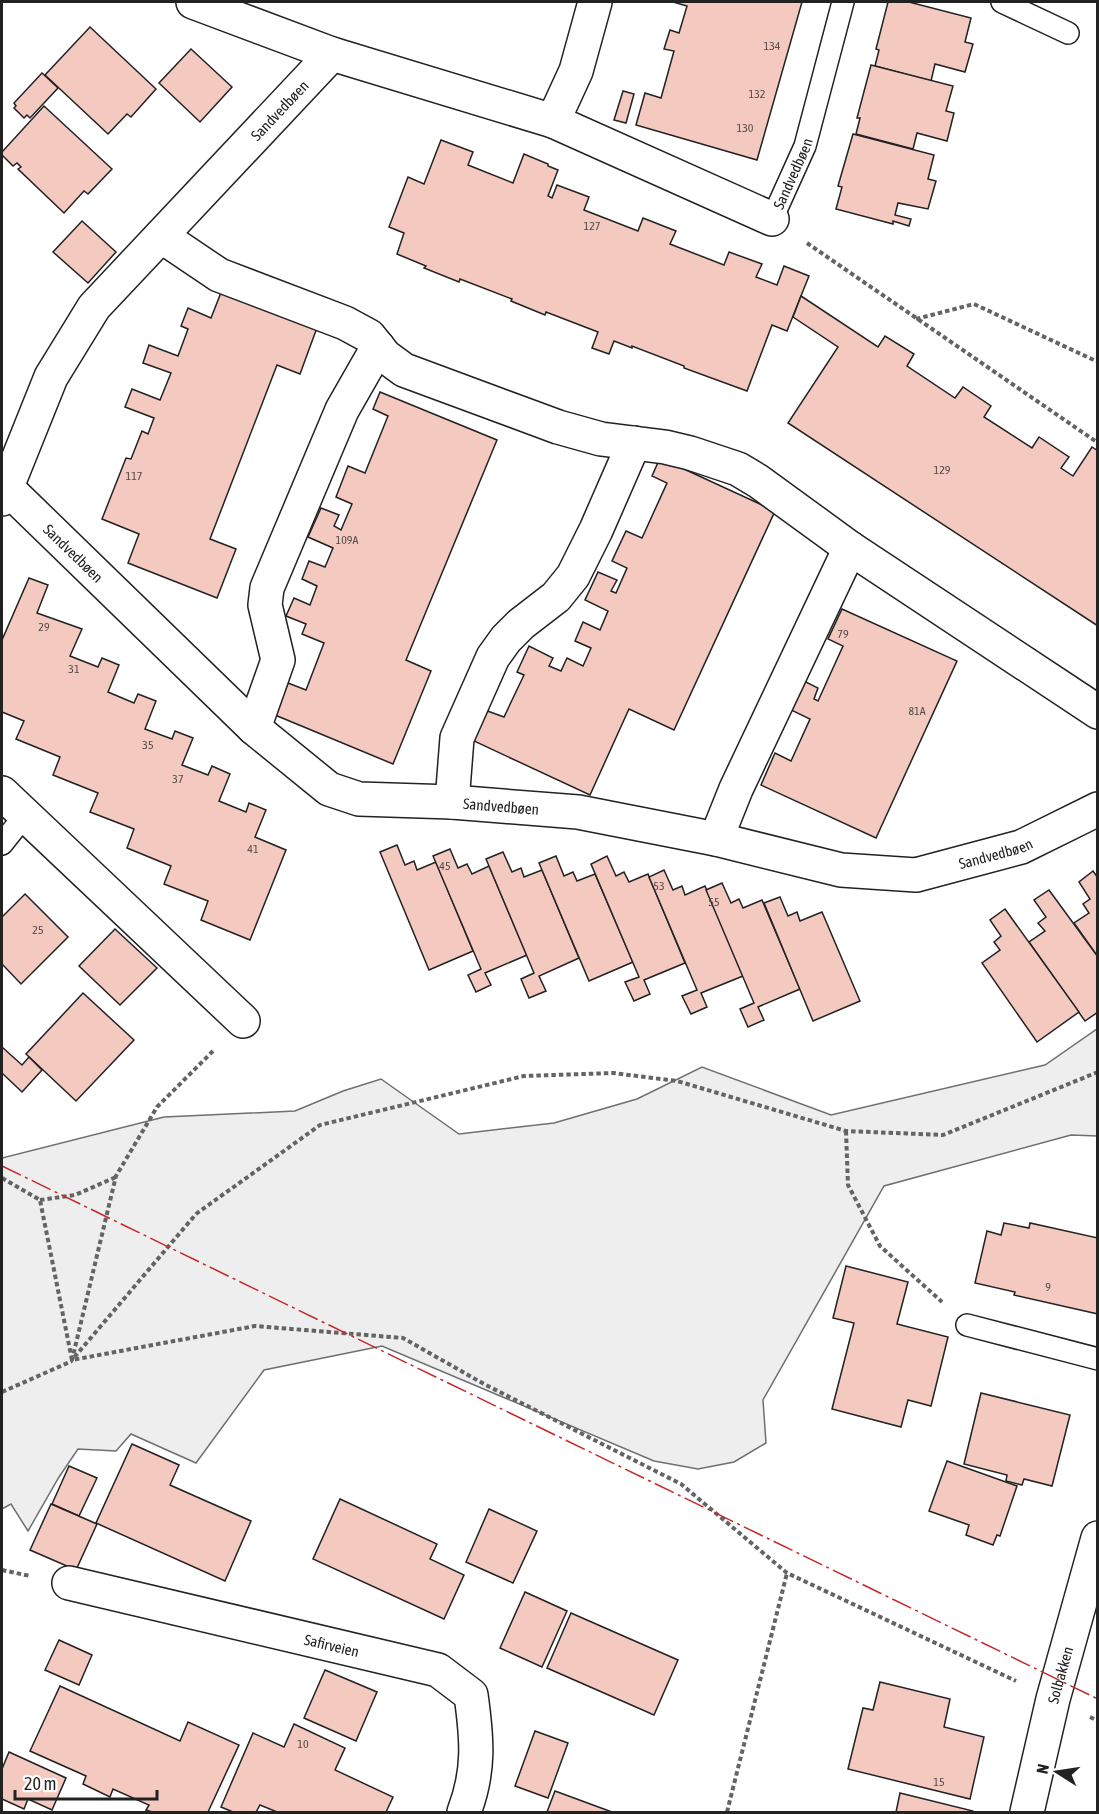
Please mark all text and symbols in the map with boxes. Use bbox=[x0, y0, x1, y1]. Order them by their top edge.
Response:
house number: 134 bbox=[764, 39, 781, 53]
street label: Sandvedbøen bbox=[247, 77, 311, 144]
house number: 132 bbox=[749, 87, 765, 101]
house number: 130 bbox=[737, 121, 754, 135]
street label: Sandvedbøen bbox=[769, 136, 815, 212]
house number: 127 bbox=[584, 219, 601, 233]
house number: 129 bbox=[934, 463, 951, 477]
house number: 117 bbox=[126, 469, 143, 483]
street label: Sandvedbøen bbox=[41, 520, 107, 585]
house number: 109A bbox=[336, 533, 359, 547]
house number: 29 bbox=[38, 620, 50, 634]
house number: 79 bbox=[837, 627, 849, 641]
house number: 31 bbox=[68, 662, 80, 676]
house number: 81A bbox=[908, 704, 926, 718]
house number: 35 bbox=[142, 738, 154, 752]
house number: 37 bbox=[172, 772, 184, 786]
street label: Sandvedbøen bbox=[463, 794, 540, 817]
street label: Sandvedbøen bbox=[957, 834, 1035, 872]
house number: 41 bbox=[247, 842, 259, 856]
house number: 45 bbox=[439, 859, 451, 873]
house number: 53 bbox=[653, 879, 665, 893]
house number: 55 bbox=[708, 895, 720, 909]
house number: 25 bbox=[32, 923, 44, 937]
house number: 9 bbox=[1045, 1280, 1051, 1294]
street label: Safirveien bbox=[303, 1630, 361, 1660]
street label: Solbakken bbox=[1044, 1644, 1076, 1705]
house number: 10 bbox=[297, 1737, 309, 1751]
north arrow bbox=[1027, 1742, 1087, 1802]
text: N bbox=[1033, 1762, 1052, 1775]
scale bar bbox=[15, 1763, 158, 1801]
text: 20 m bbox=[24, 1773, 56, 1794]
house number: 15 bbox=[933, 1775, 945, 1789]

